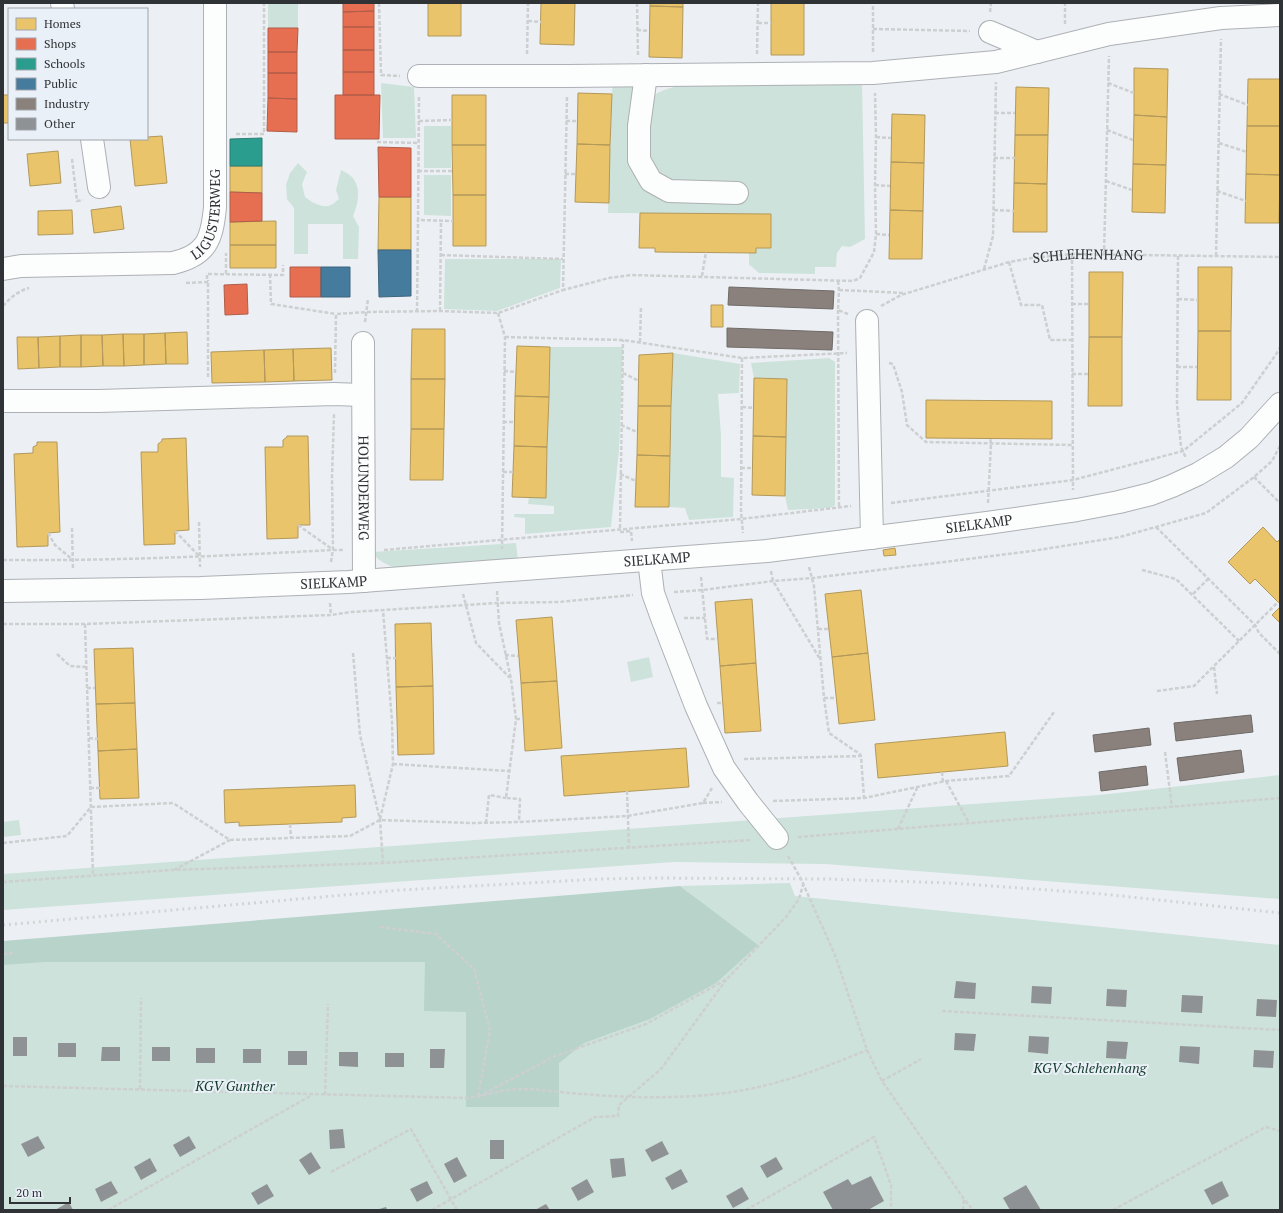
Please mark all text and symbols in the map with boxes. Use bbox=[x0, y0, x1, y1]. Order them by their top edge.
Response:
legend bbox=[8, 8, 148, 140]
text: Homes bbox=[44, 16, 81, 31]
text: Shops bbox=[44, 36, 76, 51]
text: Schools bbox=[44, 56, 85, 71]
text: Public bbox=[44, 76, 78, 91]
text: Industry bbox=[44, 96, 90, 111]
text: Other bbox=[44, 116, 75, 131]
street label: LIGUSTERWEG bbox=[187, 169, 224, 264]
street label: SCHLEHENHANG bbox=[1031, 244, 1144, 267]
street label: HOLUNDERWEG bbox=[354, 435, 374, 541]
street label: SIELKAMP bbox=[944, 509, 1014, 537]
street label: SIELKAMP bbox=[623, 547, 691, 571]
street label: SIELKAMP bbox=[300, 571, 368, 593]
park label: KGV Schlehenhang bbox=[1033, 1058, 1148, 1077]
park label: KGV Gunther bbox=[194, 1076, 275, 1095]
scale bar bbox=[10, 1179, 70, 1205]
text: 20 m bbox=[16, 1185, 43, 1200]

